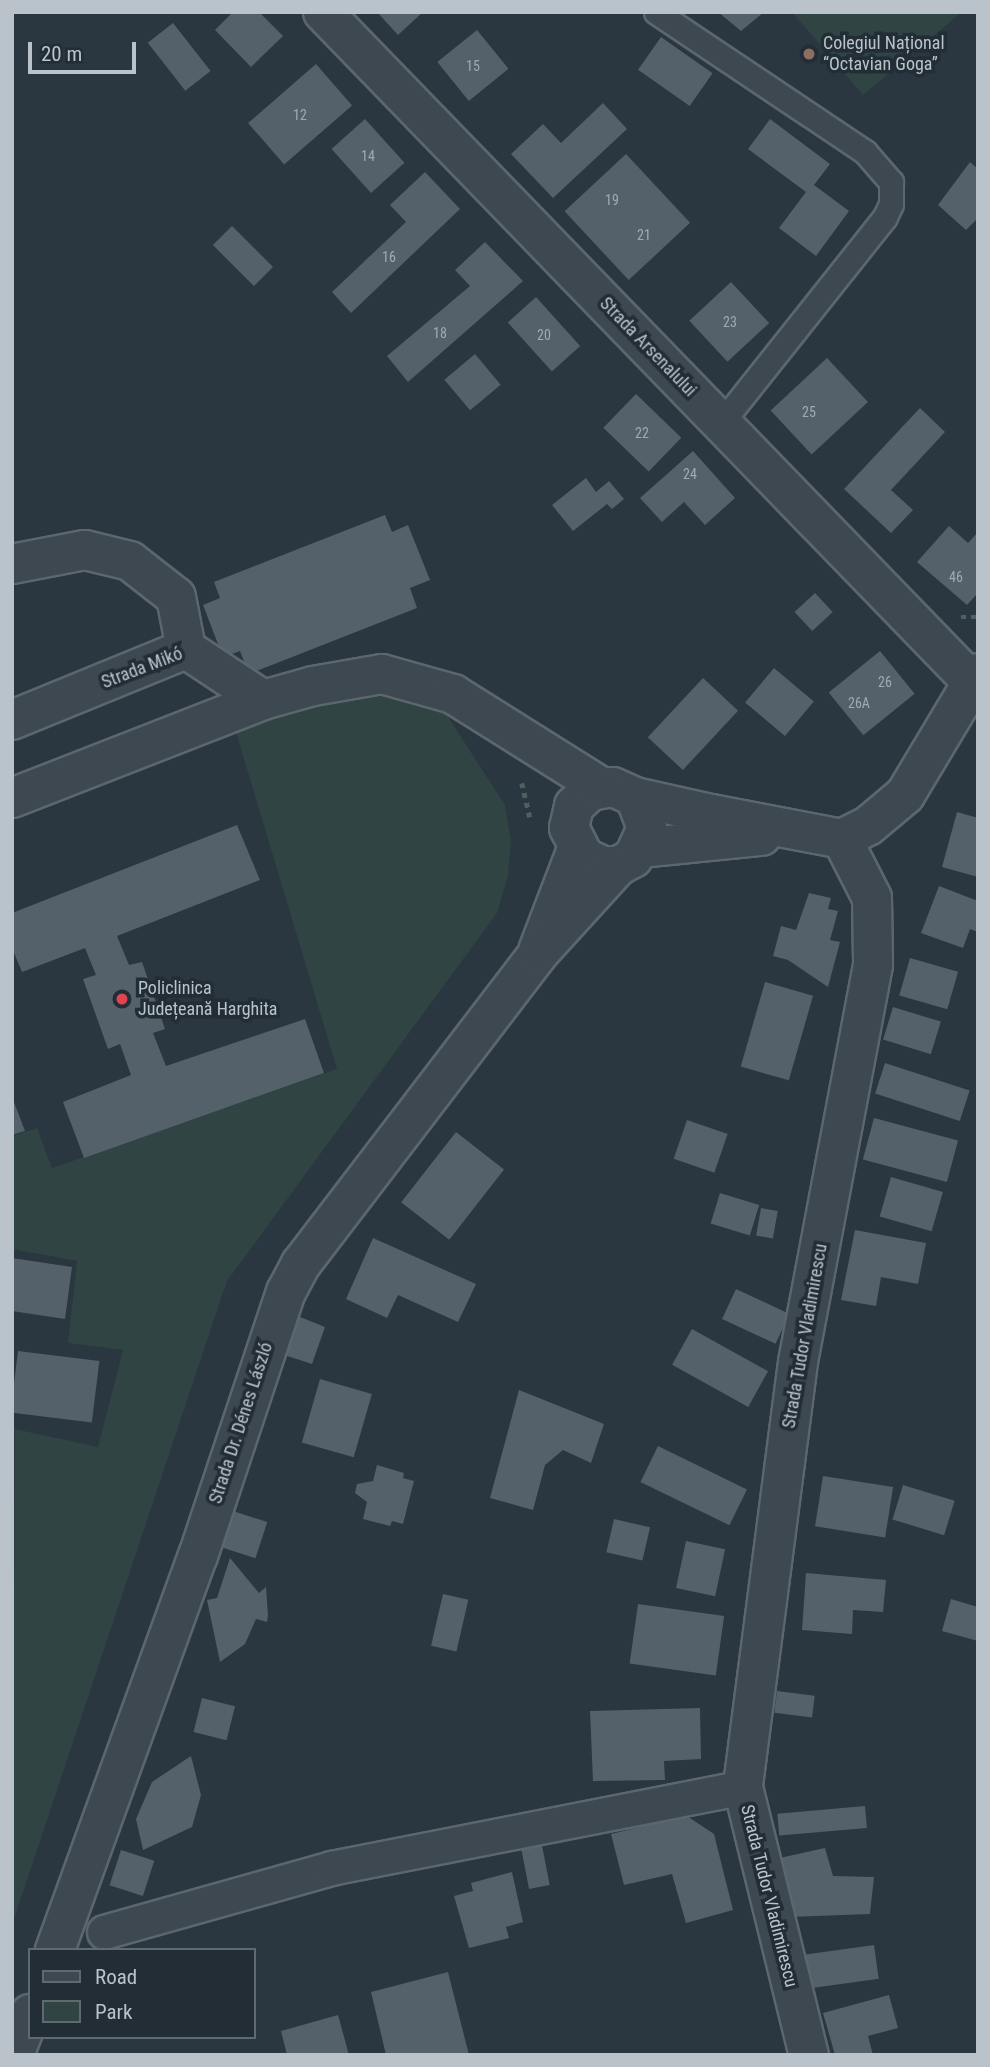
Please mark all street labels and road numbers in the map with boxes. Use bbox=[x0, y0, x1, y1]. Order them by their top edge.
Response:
street label: Strada Arsenalului bbox=[595, 293, 701, 401]
street label: Strada Mikó bbox=[98, 643, 186, 693]
street label: Strada Tudor Vladimirescu bbox=[778, 1242, 832, 1430]
street label: Strada Dr. Dénes László bbox=[205, 1340, 277, 1506]
street label: Strada Tudor Vladimirescu bbox=[736, 1802, 802, 1990]

